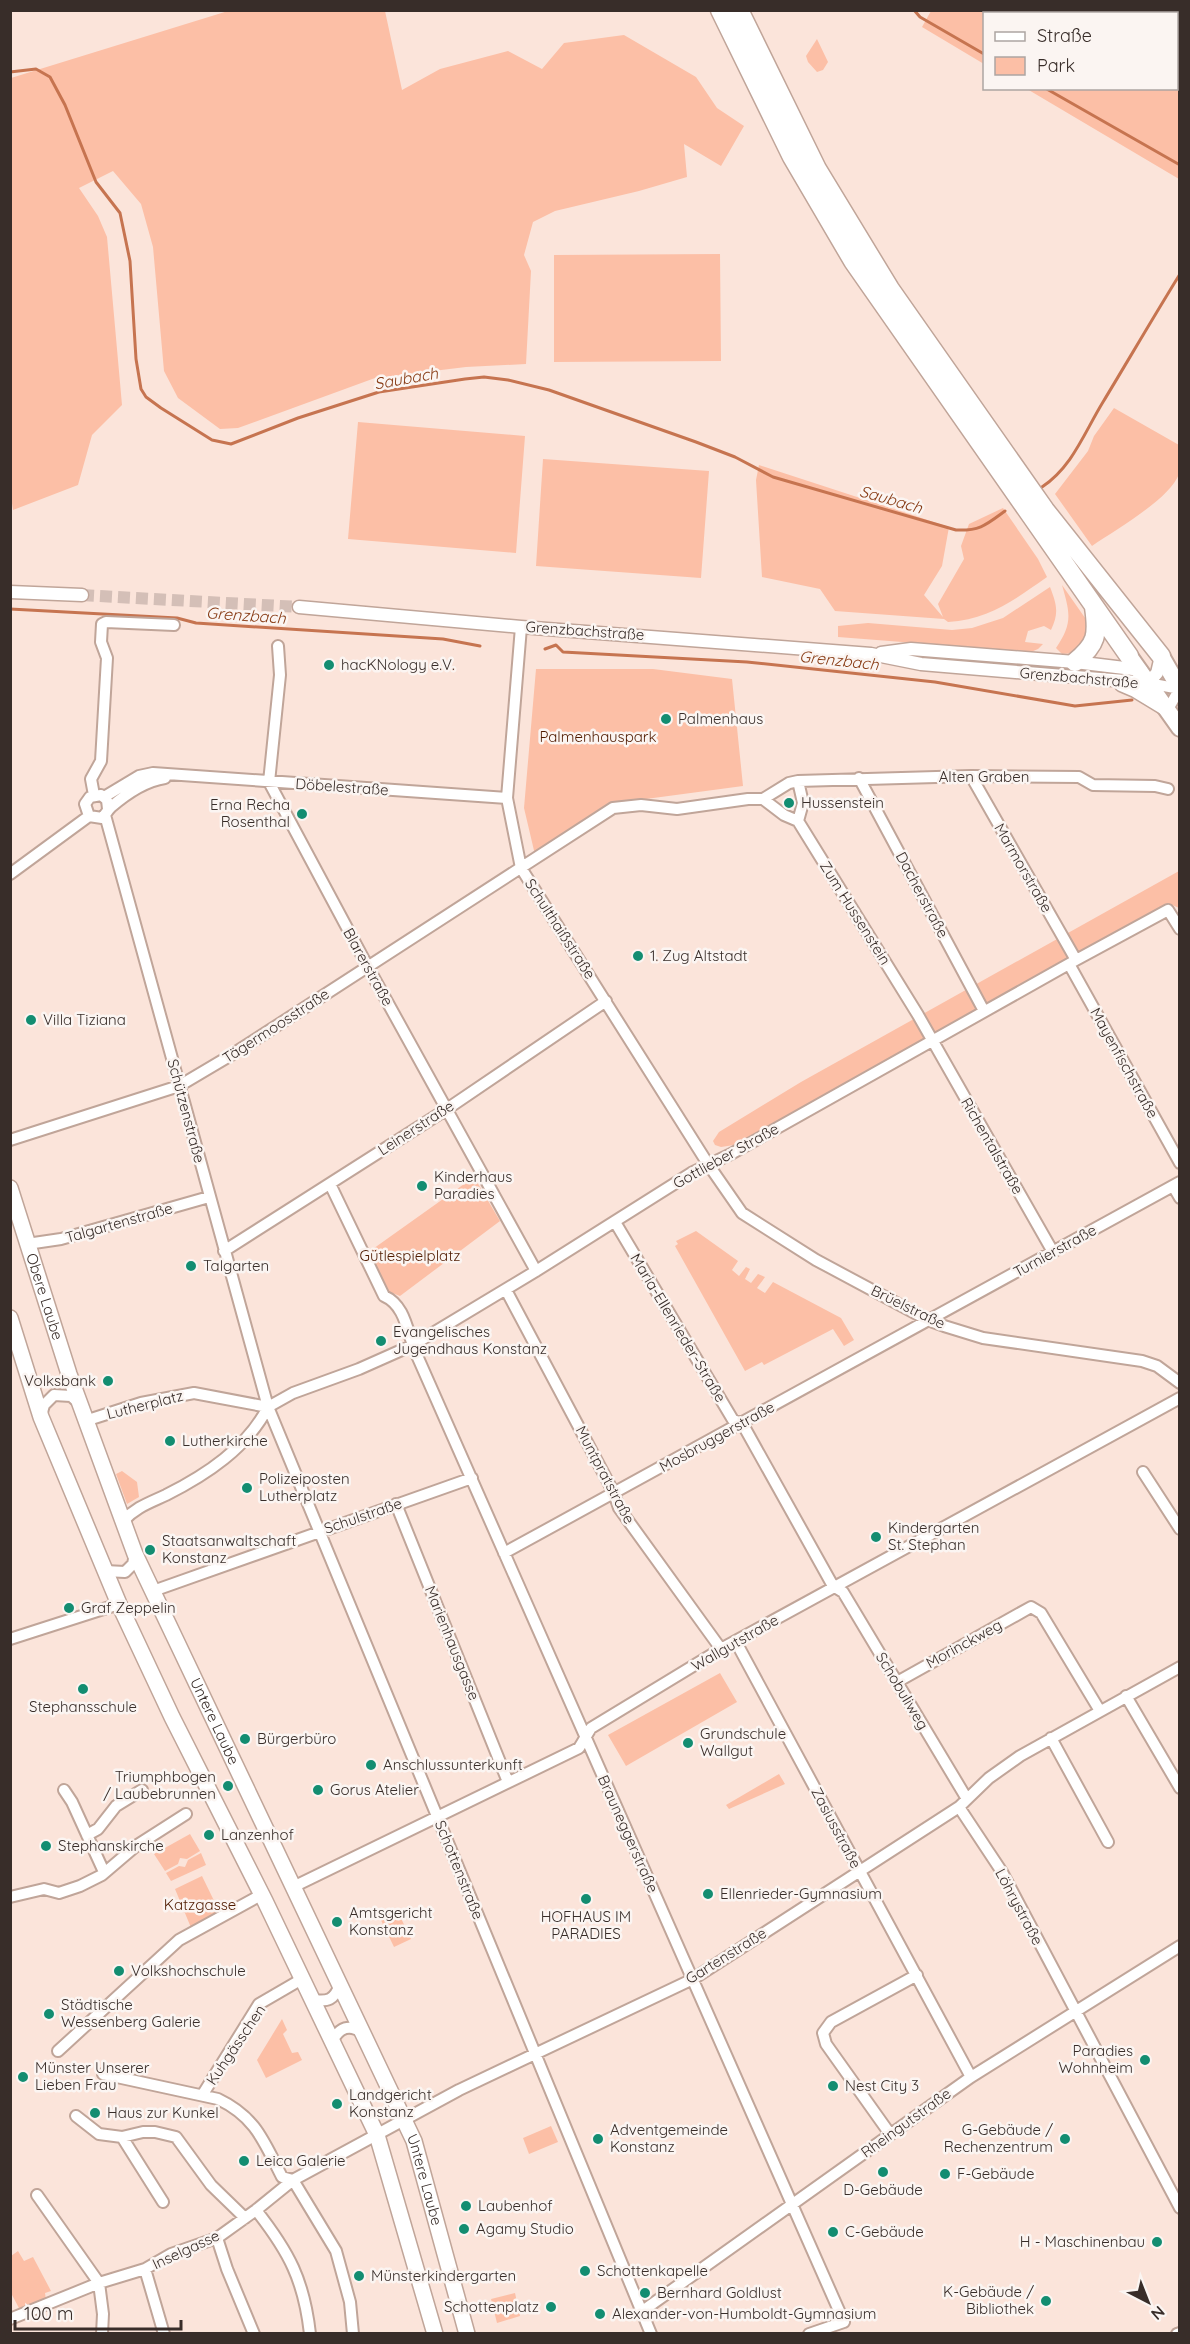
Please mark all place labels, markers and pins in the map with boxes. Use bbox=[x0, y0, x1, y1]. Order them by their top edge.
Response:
place label: hacKNology e.V. bbox=[341, 655, 455, 674]
marker: hacKNology e.V. bbox=[322, 658, 336, 672]
place label: Palmenhaus bbox=[678, 709, 763, 728]
marker: Palmenhaus bbox=[659, 712, 673, 726]
place label: Hussenstein bbox=[801, 793, 884, 812]
place label: Erna Recha Rosenthal bbox=[210, 795, 290, 831]
marker: Hussenstein bbox=[782, 796, 796, 810]
marker: Erna Recha Rosenthal bbox=[295, 807, 309, 821]
place label: 1. Zug Altstadt bbox=[650, 946, 748, 965]
marker: 1. Zug Altstadt bbox=[631, 949, 645, 963]
place label: Villa Tiziana bbox=[43, 1010, 126, 1029]
marker: Villa Tiziana bbox=[24, 1013, 38, 1027]
place label: Kinderhaus Paradies bbox=[434, 1167, 512, 1203]
marker: Kinderhaus Paradies bbox=[415, 1179, 429, 1193]
place label: Talgarten bbox=[203, 1256, 269, 1275]
marker: Talgarten bbox=[184, 1259, 198, 1273]
place label: Evangelisches Jugendhaus Konstanz bbox=[393, 1322, 547, 1358]
marker: Evangelisches Jugendhaus Konstanz bbox=[374, 1334, 388, 1348]
place label: Volksbank bbox=[24, 1371, 96, 1390]
marker: Volksbank bbox=[101, 1374, 115, 1388]
place label: Lutherkirche bbox=[182, 1431, 268, 1450]
marker: Lutherkirche bbox=[163, 1434, 177, 1448]
place label: Polizeiposten Lutherplatz bbox=[259, 1469, 350, 1505]
marker: Polizeiposten Lutherplatz bbox=[240, 1481, 254, 1495]
place label: Kindergarten St. Stephan bbox=[888, 1518, 979, 1554]
marker: Kindergarten St. Stephan bbox=[869, 1530, 883, 1544]
place label: Staatsanwaltschaft Konstanz bbox=[162, 1531, 296, 1567]
marker: Staatsanwaltschaft Konstanz bbox=[143, 1543, 157, 1557]
place label: Graf Zeppelin bbox=[81, 1598, 176, 1617]
marker: Graf Zeppelin bbox=[62, 1601, 76, 1615]
marker: Stephansschule bbox=[76, 1682, 90, 1696]
place label: Stephansschule bbox=[29, 1697, 137, 1716]
place label: Grundschule Wallgut bbox=[700, 1724, 786, 1760]
place label: Bürgerbüro bbox=[257, 1729, 336, 1748]
marker: Bürgerbüro bbox=[238, 1732, 252, 1746]
marker: Grundschule Wallgut bbox=[681, 1736, 695, 1750]
place label: Anschlussunterkunft bbox=[383, 1755, 523, 1774]
marker: Anschlussunterkunft bbox=[364, 1758, 378, 1772]
place label: Triumphbogen / Laubebrunnen bbox=[103, 1767, 216, 1803]
marker: Triumphbogen / Laubebrunnen bbox=[221, 1779, 235, 1793]
place label: Gorus Atelier bbox=[330, 1780, 419, 1799]
marker: Gorus Atelier bbox=[311, 1783, 325, 1797]
place label: Lanzenhof bbox=[221, 1825, 295, 1844]
marker: Lanzenhof bbox=[202, 1828, 216, 1842]
place label: Stephanskirche bbox=[58, 1836, 164, 1855]
marker: Stephanskirche bbox=[39, 1839, 53, 1853]
place label: Ellenrieder-Gymnasium bbox=[720, 1884, 882, 1903]
marker: Ellenrieder-Gymnasium bbox=[701, 1887, 715, 1901]
marker: HOFHAUS IM PARADIES bbox=[579, 1892, 593, 1906]
place label: Amtsgericht Konstanz bbox=[349, 1903, 433, 1939]
place label: HOFHAUS IM PARADIES bbox=[541, 1907, 631, 1943]
marker: Amtsgericht Konstanz bbox=[330, 1915, 344, 1929]
place label: Volkshochschule bbox=[131, 1961, 246, 1980]
marker: Volkshochschule bbox=[112, 1964, 126, 1978]
place label: Städtische Wessenberg Galerie bbox=[61, 1995, 201, 2031]
marker: Städtische Wessenberg Galerie bbox=[42, 2007, 56, 2021]
place label: Paradies Wohnheim bbox=[1059, 2041, 1133, 2077]
marker: Paradies Wohnheim bbox=[1138, 2053, 1152, 2067]
place label: Münster Unserer Lieben Frau bbox=[35, 2058, 150, 2094]
marker: Münster Unserer Lieben Frau bbox=[16, 2070, 30, 2084]
place label: Nest City 3 bbox=[845, 2076, 919, 2095]
marker: Nest City 3 bbox=[826, 2079, 840, 2093]
place label: Landgericht Konstanz bbox=[349, 2085, 432, 2121]
marker: Landgericht Konstanz bbox=[330, 2097, 344, 2111]
place label: Haus zur Kunkel bbox=[107, 2103, 219, 2122]
marker: Haus zur Kunkel bbox=[88, 2106, 102, 2120]
place label: Adventgemeinde Konstanz bbox=[610, 2120, 728, 2156]
place label: G-Gebäude / Rechenzentrum bbox=[944, 2120, 1053, 2156]
marker: Adventgemeinde Konstanz bbox=[591, 2132, 605, 2146]
marker: G-Gebäude / Rechenzentrum bbox=[1058, 2132, 1072, 2146]
place label: Leica Galerie bbox=[256, 2151, 346, 2170]
marker: Leica Galerie bbox=[237, 2154, 251, 2168]
place label: F-Gebäude bbox=[957, 2164, 1034, 2183]
marker: D-Gebäude bbox=[876, 2165, 890, 2179]
marker: F-Gebäude bbox=[938, 2167, 952, 2181]
place label: D-Gebäude bbox=[843, 2180, 923, 2199]
place label: Laubenhof bbox=[478, 2196, 553, 2215]
marker: Laubenhof bbox=[459, 2199, 473, 2213]
place label: Agamy Studio bbox=[476, 2219, 574, 2238]
marker: Agamy Studio bbox=[457, 2222, 471, 2236]
place label: C-Gebäude bbox=[845, 2222, 924, 2241]
marker: C-Gebäude bbox=[826, 2225, 840, 2239]
place label: H - Maschinenbau bbox=[1020, 2232, 1145, 2251]
marker: H - Maschinenbau bbox=[1150, 2235, 1164, 2249]
place label: Schottenkapelle bbox=[597, 2261, 708, 2280]
marker: Schottenkapelle bbox=[578, 2264, 592, 2278]
place label: Münsterkindergarten bbox=[371, 2266, 516, 2285]
marker: Münsterkindergarten bbox=[352, 2269, 366, 2283]
place label: K-Gebäude / Bibliothek bbox=[943, 2282, 1034, 2318]
place label: Bernhard Goldlust bbox=[657, 2283, 782, 2302]
marker: Bernhard Goldlust bbox=[638, 2286, 652, 2300]
marker: K-Gebäude / Bibliothek bbox=[1039, 2294, 1053, 2308]
place label: Schottenplatz bbox=[444, 2297, 539, 2316]
marker: Schottenplatz bbox=[544, 2300, 558, 2314]
place label: Alexander-von-Humboldt-Gymnasium bbox=[612, 2304, 876, 2323]
marker: Alexander-von-Humboldt-Gymnasium bbox=[593, 2307, 607, 2321]

